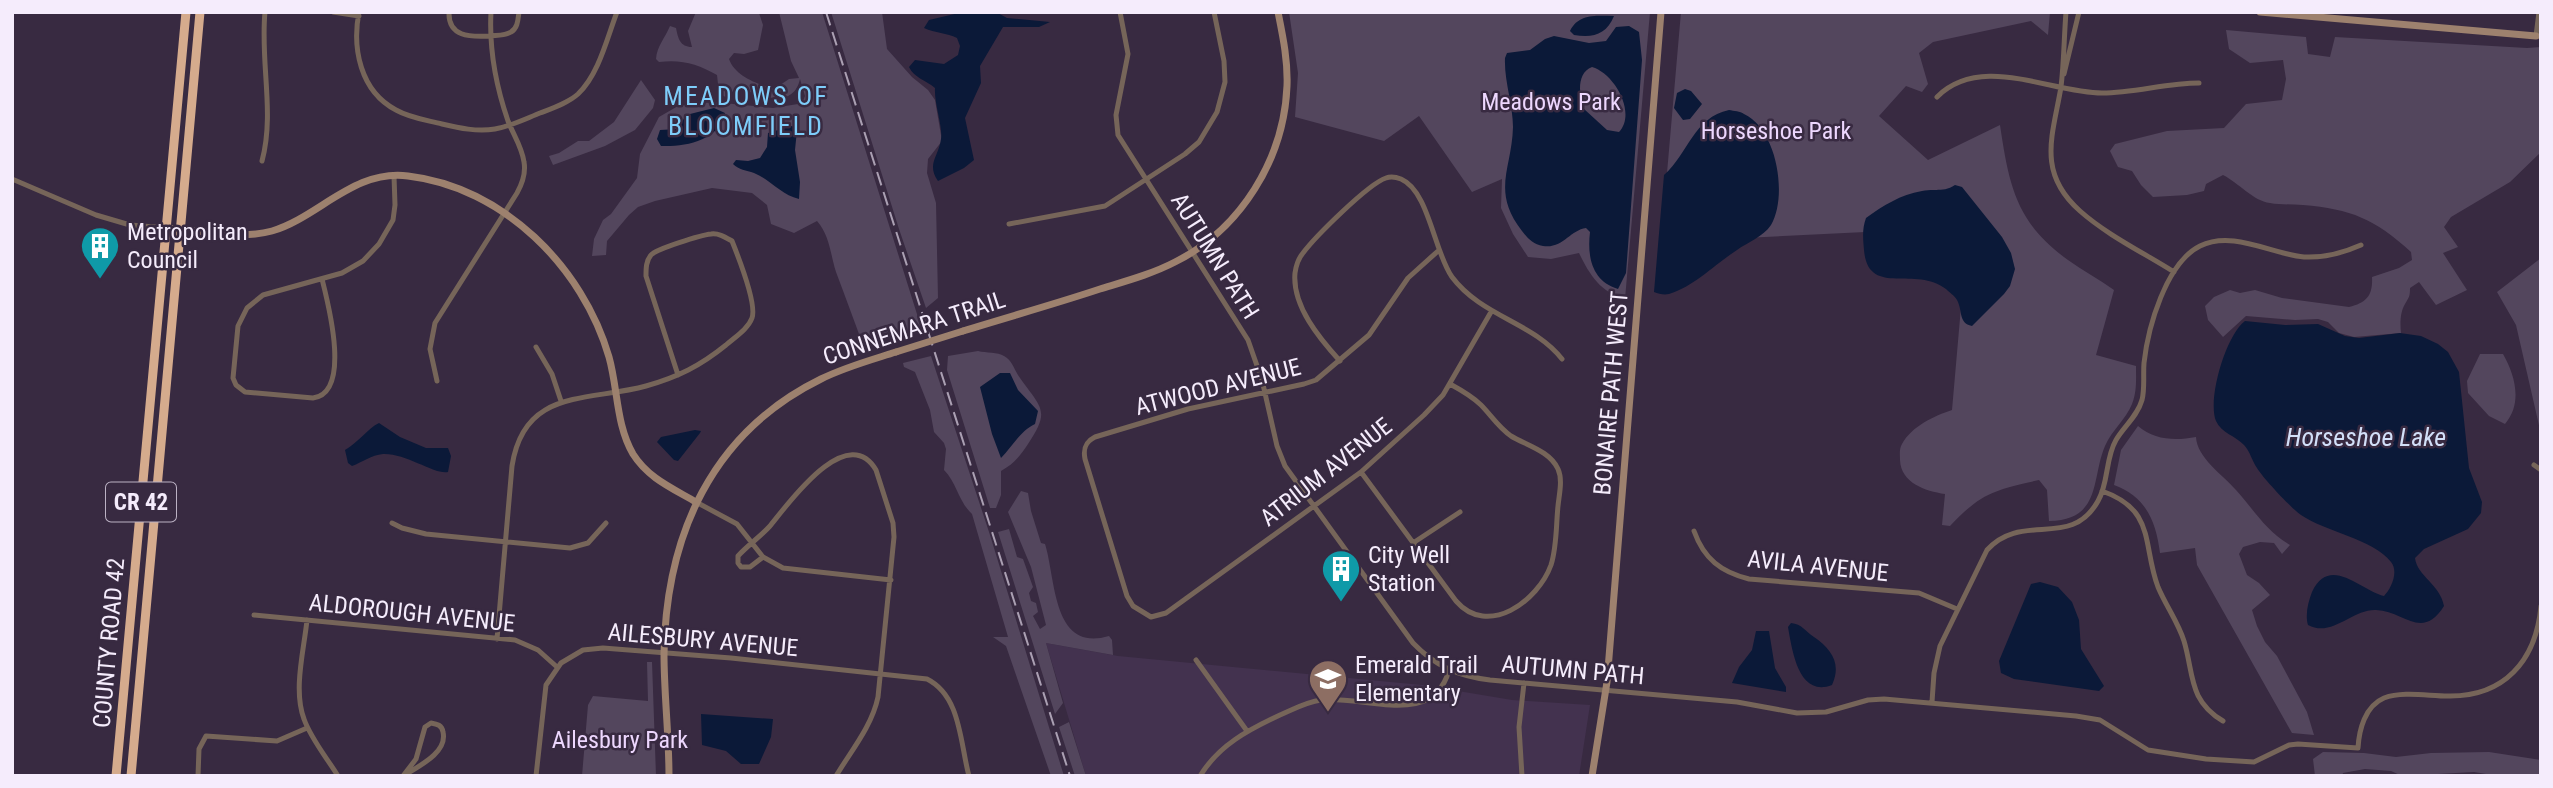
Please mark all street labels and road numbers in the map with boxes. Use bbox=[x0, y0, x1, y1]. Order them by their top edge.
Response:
street label: AUTUMN PATH bbox=[1165, 188, 1265, 324]
street label: CONNEMARA TRAIL bbox=[819, 285, 1009, 371]
street label: BONAIRE PATH WEST bbox=[1588, 290, 1634, 496]
street label: ATWOOD AVENUE bbox=[1132, 353, 1304, 421]
street label: ATRIUM AVENUE bbox=[1255, 412, 1397, 532]
road number: CR 42 bbox=[106, 482, 176, 522]
street label: AVILA AVENUE bbox=[1746, 545, 1890, 587]
street label: COUNTY ROAD 42 bbox=[88, 557, 130, 729]
street label: ALDOROUGH AVENUE bbox=[308, 588, 516, 638]
street label: AILESBURY AVENUE bbox=[607, 618, 799, 662]
street label: AUTUMN PATH bbox=[1501, 650, 1645, 690]

